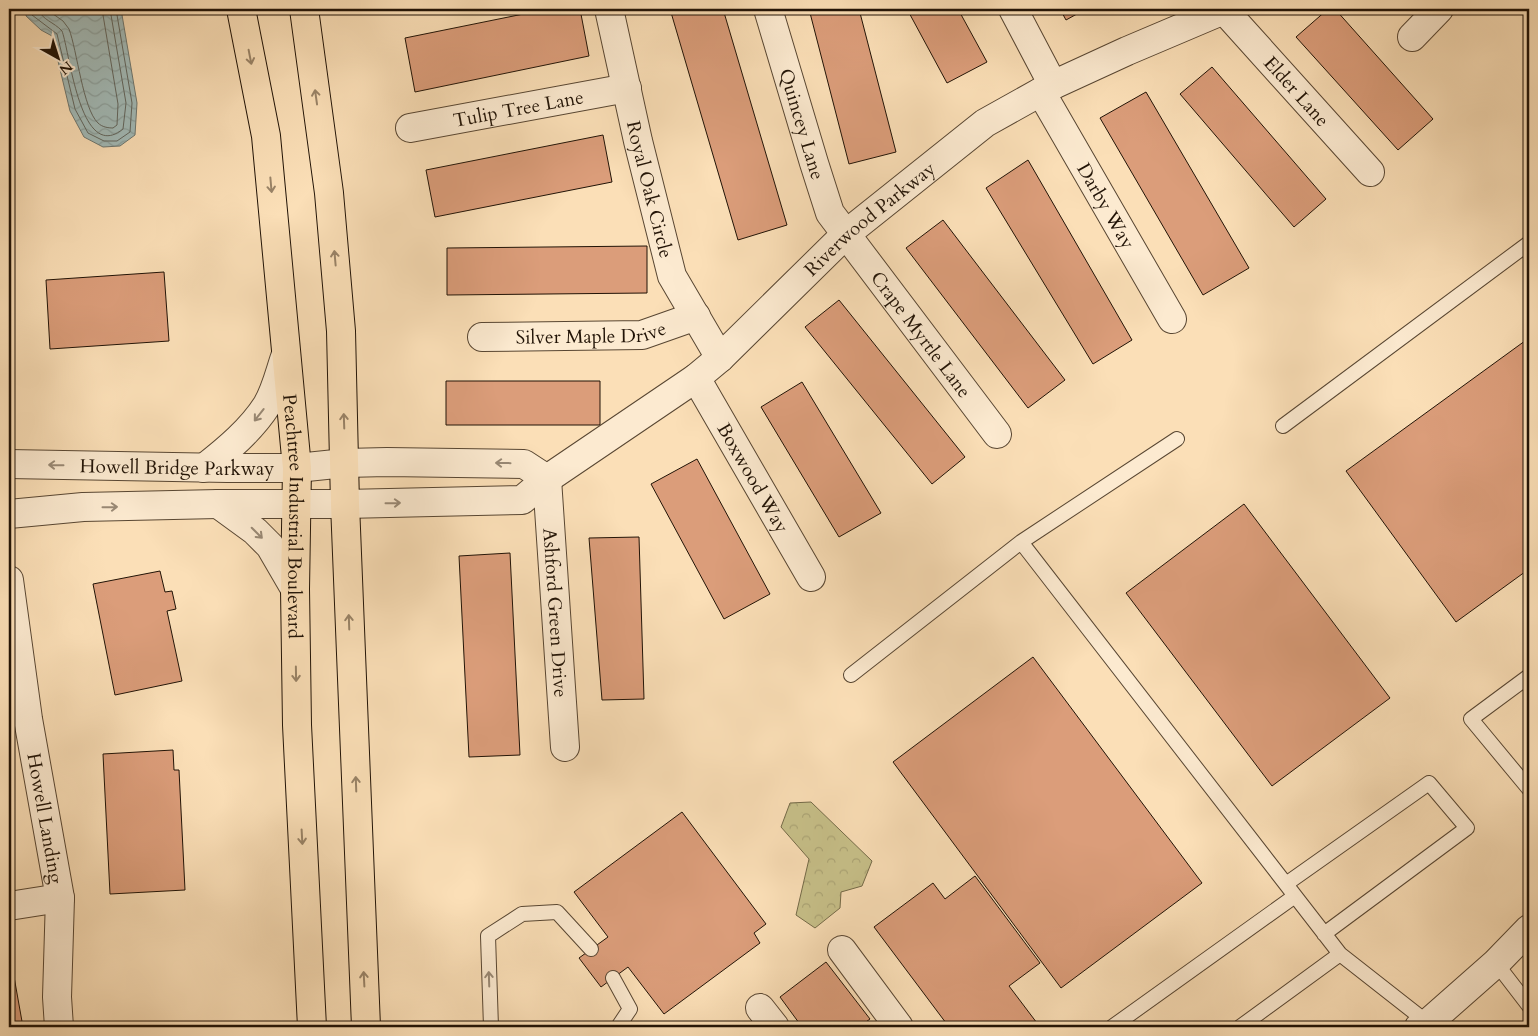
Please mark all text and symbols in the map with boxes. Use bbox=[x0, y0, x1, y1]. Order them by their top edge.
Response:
north arrow bbox=[32, 32, 82, 82]
one-way arrow bbox=[246, 48, 256, 64]
street label: Elder Lane bbox=[1258, 51, 1335, 132]
text: N bbox=[55, 57, 77, 79]
street label: Quincey Lane bbox=[773, 66, 830, 183]
street label: Tulip Tree Lane bbox=[451, 84, 586, 134]
one-way arrow bbox=[311, 89, 321, 105]
street label: Royal Oak Circle bbox=[620, 118, 679, 261]
street label: Riverwood Parkway bbox=[799, 156, 941, 282]
street label: Darby Way bbox=[1071, 158, 1141, 254]
one-way arrow bbox=[266, 177, 276, 193]
one-way arrow bbox=[330, 251, 340, 267]
street label: Crape Myrtle Lane bbox=[864, 266, 977, 403]
street label: Silver Maple Drive bbox=[515, 316, 670, 351]
street label: Peachtree Industrial Boulevard bbox=[276, 393, 309, 639]
one-way arrow bbox=[254, 408, 265, 421]
one-way arrow bbox=[339, 413, 348, 429]
street label: Boxwood Way bbox=[711, 418, 795, 538]
street label: Howell Bridge Parkway bbox=[79, 453, 274, 482]
one-way arrow bbox=[495, 459, 511, 468]
one-way arrow bbox=[48, 460, 64, 470]
one-way arrow bbox=[385, 499, 401, 508]
one-way arrow bbox=[101, 502, 117, 511]
one-way arrow bbox=[251, 527, 263, 540]
street label: Ashford Green Drive bbox=[536, 527, 574, 698]
one-way arrow bbox=[345, 614, 354, 630]
one-way arrow bbox=[291, 666, 301, 682]
street label: Howell Landing bbox=[20, 751, 69, 886]
one-way arrow bbox=[351, 776, 361, 792]
one-way arrow bbox=[298, 829, 307, 845]
one-way arrow bbox=[359, 971, 368, 987]
one-way arrow bbox=[485, 971, 494, 987]

